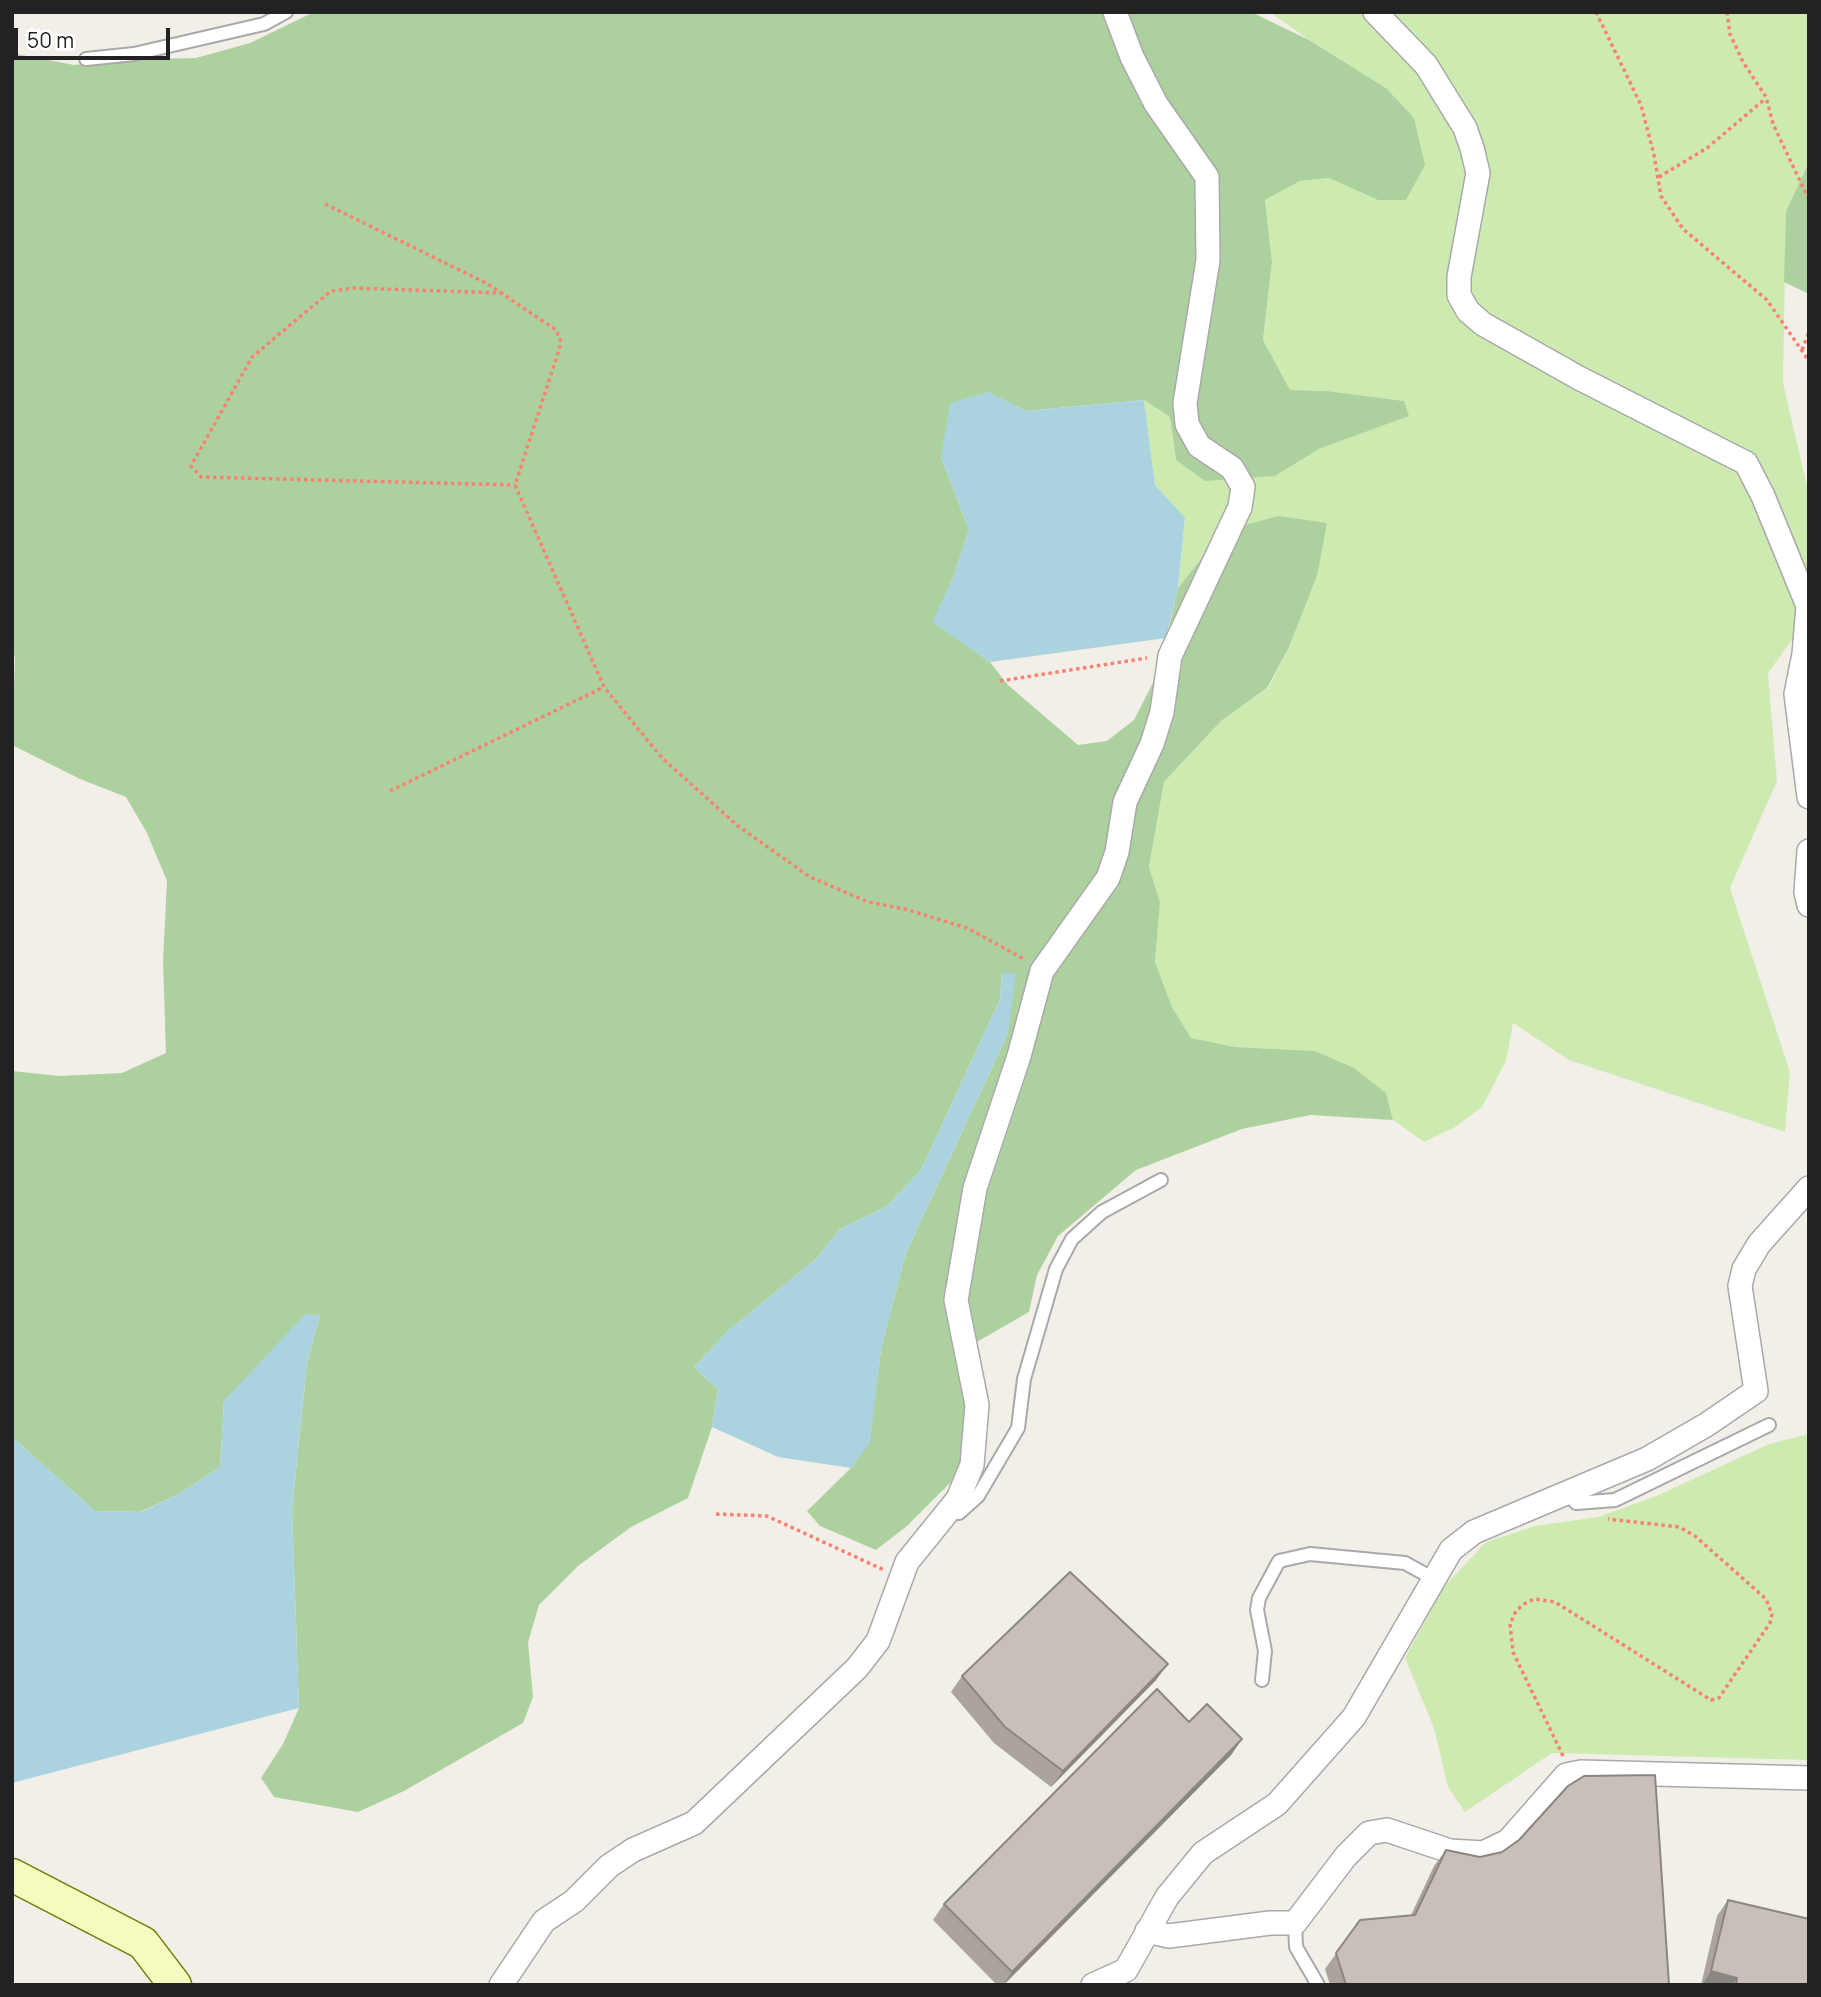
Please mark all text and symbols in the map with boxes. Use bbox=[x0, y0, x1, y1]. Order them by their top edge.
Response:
scale bar bbox=[18, 14, 173, 58]
text: 50 m bbox=[27, 26, 74, 54]

